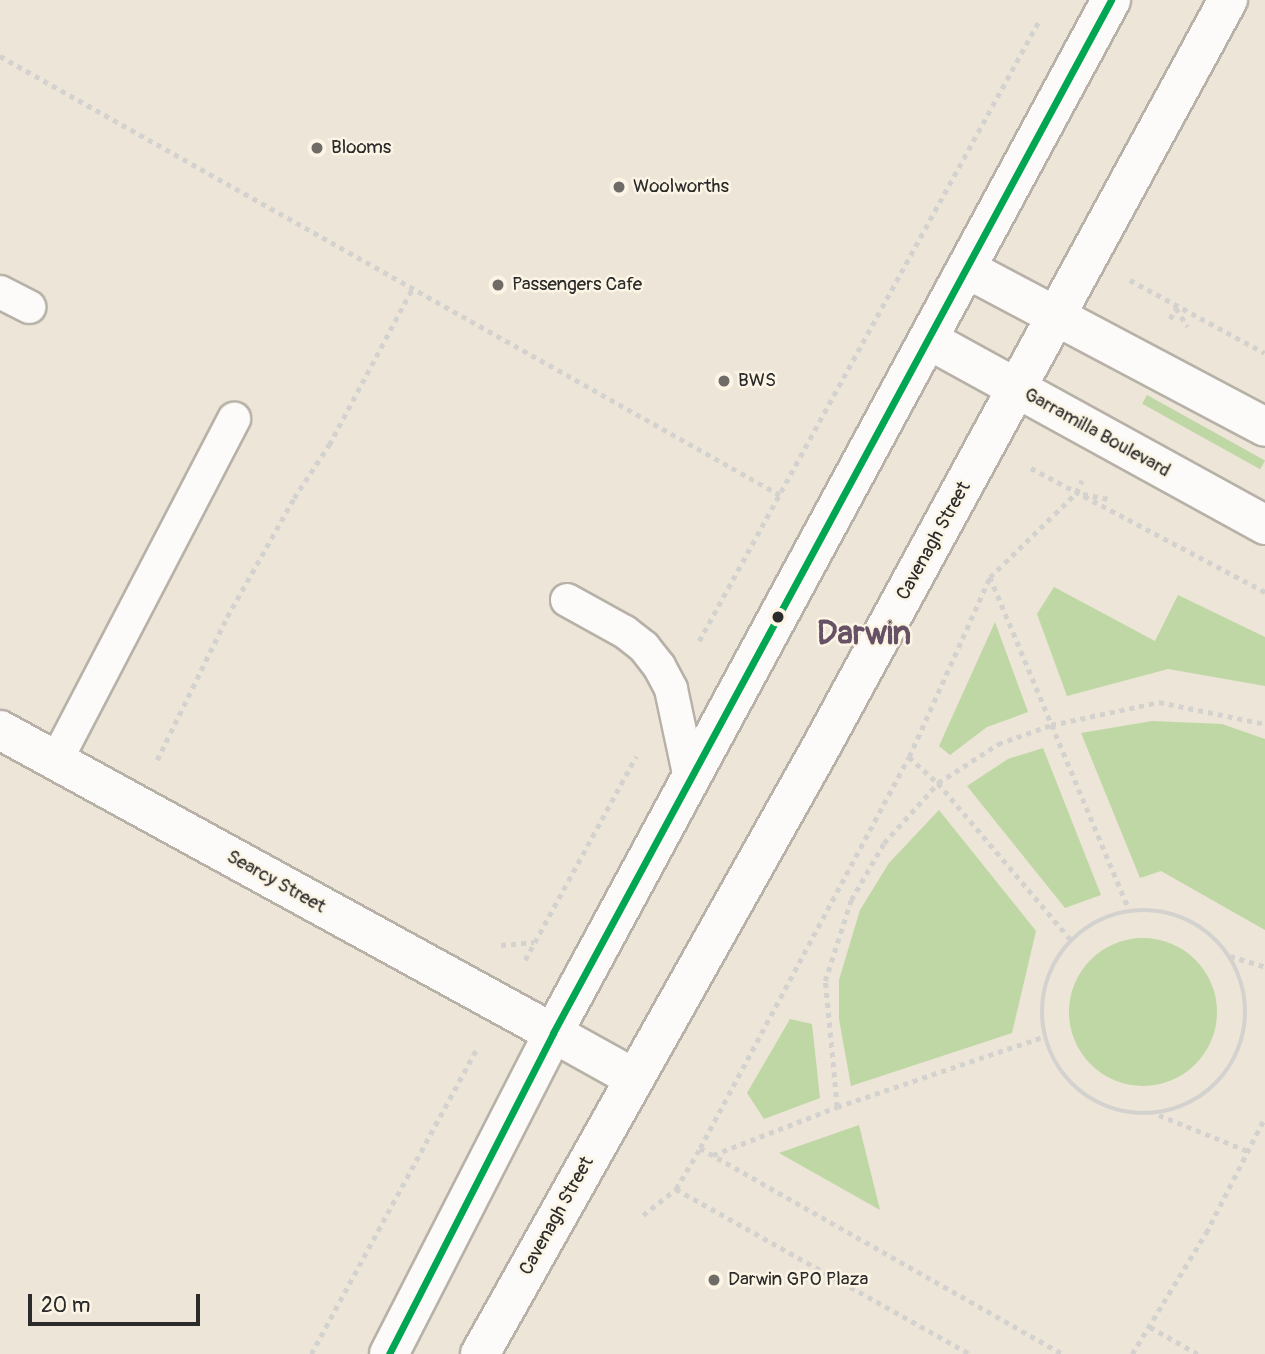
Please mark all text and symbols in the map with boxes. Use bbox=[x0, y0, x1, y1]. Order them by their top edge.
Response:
place label: Blooms bbox=[331, 137, 391, 159]
marker: Blooms bbox=[309, 140, 325, 156]
place label: Woolworths bbox=[633, 176, 729, 198]
marker: Woolworths bbox=[611, 179, 627, 195]
place label: Passengers Cafe bbox=[512, 274, 642, 296]
marker: Passengers Cafe bbox=[490, 277, 506, 293]
place label: BWS bbox=[738, 370, 776, 392]
marker: BWS bbox=[716, 373, 732, 389]
street label: Garramilla Boulevard bbox=[1020, 383, 1174, 483]
street label: Cavenagh Street bbox=[892, 478, 976, 604]
unlabelled marker bbox=[771, 610, 785, 624]
district label: Darwin bbox=[817, 614, 911, 654]
street label: Searcy Street bbox=[223, 845, 329, 919]
street label: Cavenagh Street bbox=[515, 1153, 599, 1279]
place label: Darwin GPO Plaza bbox=[728, 1269, 868, 1291]
marker: Darwin GPO Plaza bbox=[706, 1272, 722, 1288]
scale bar bbox=[32, 1280, 203, 1324]
text: 20 m bbox=[41, 1292, 90, 1319]

